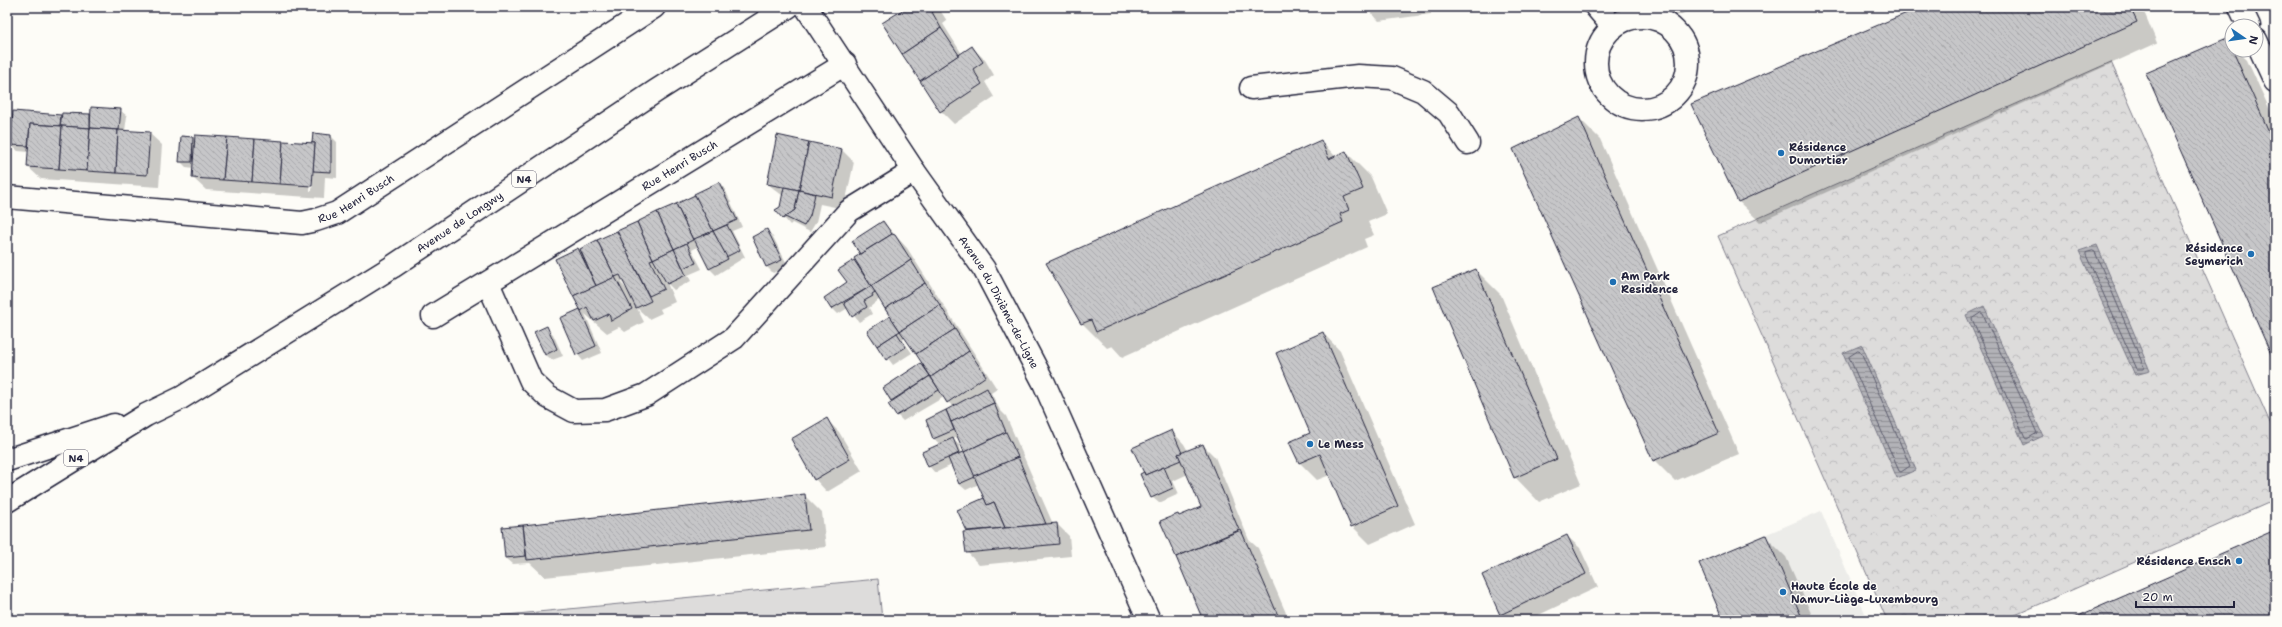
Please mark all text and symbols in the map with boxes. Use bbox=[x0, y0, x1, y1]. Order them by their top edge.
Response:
north arrow bbox=[2224, 18, 2264, 58]
text: N bbox=[2245, 34, 2262, 46]
street label: Rue Henri Busch bbox=[639, 136, 720, 194]
place label: Résidence Dumortier bbox=[1789, 140, 1848, 168]
marker: Résidence Dumortier bbox=[1776, 148, 1786, 158]
street label: Rue Henri Busch bbox=[316, 170, 397, 226]
road number: N4 bbox=[512, 171, 536, 187]
street label: Avenue de Longwy bbox=[413, 188, 506, 256]
street label: Avenue du Dixième-de-Ligne bbox=[955, 233, 1043, 371]
place label: Résidence Seymerich bbox=[2185, 241, 2244, 269]
marker: Résidence Seymerich bbox=[2246, 249, 2256, 259]
place label: Am Park Residence bbox=[1621, 269, 1679, 297]
marker: Am Park Residence bbox=[1608, 277, 1618, 287]
place label: Le Mess bbox=[1318, 437, 1364, 452]
marker: Le Mess bbox=[1305, 439, 1315, 449]
road number: N4 bbox=[64, 450, 88, 466]
place label: Résidence Ensch bbox=[2137, 554, 2232, 569]
marker: Résidence Ensch bbox=[2234, 556, 2244, 566]
place label: Haute École de Namur-Liège-Luxembourg bbox=[1791, 578, 1938, 607]
scale bar bbox=[2136, 583, 2234, 609]
marker: Haute École de Namur-Liège-Luxembourg bbox=[1778, 587, 1788, 597]
text: 20 m bbox=[2142, 589, 2173, 605]

